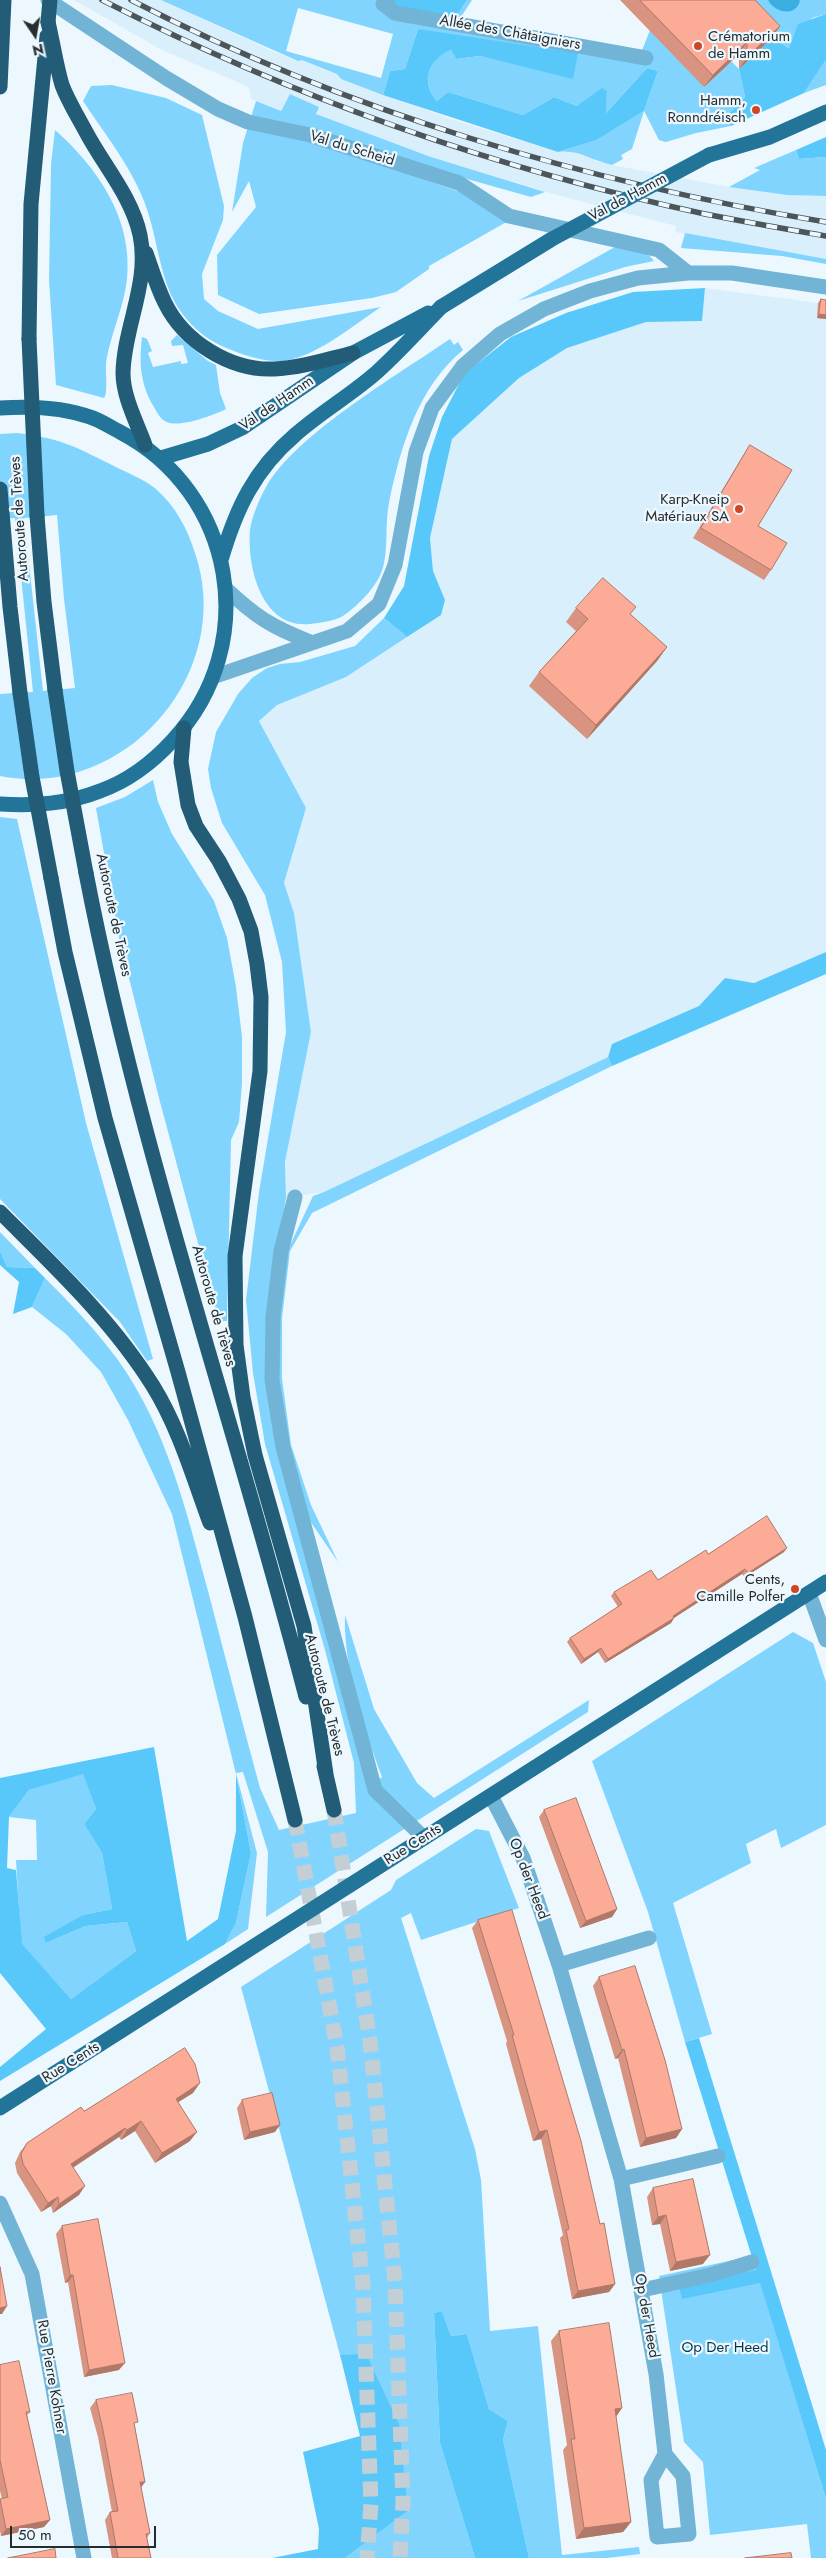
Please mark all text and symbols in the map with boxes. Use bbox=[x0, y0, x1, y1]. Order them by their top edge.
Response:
north arrow bbox=[10, 10, 60, 60]
street label: Allée des Châtaigniers bbox=[438, 12, 582, 54]
place label: Crématorium de Hamm bbox=[708, 28, 790, 63]
text: N bbox=[31, 39, 46, 61]
marker: Crématorium de Hamm bbox=[692, 40, 704, 52]
place label: Hamm, Ronndréisch bbox=[667, 92, 746, 127]
marker: Hamm, Ronndréisch bbox=[750, 104, 762, 116]
street label: Val du Scheid bbox=[307, 128, 397, 170]
street label: Val de Hamm bbox=[586, 170, 670, 226]
street label: Val de Hamm bbox=[236, 373, 318, 435]
street label: Autoroute de Trèves bbox=[7, 456, 33, 582]
place label: Karp-Kneip Matériaux SA bbox=[645, 491, 729, 526]
marker: Karp-Kneip Matériaux SA bbox=[733, 503, 745, 515]
street label: Autoroute de Trèves bbox=[91, 852, 135, 978]
street label: Autoroute de Trèves bbox=[187, 1243, 239, 1369]
place label: Cents, Camille Polfer bbox=[696, 1571, 785, 1606]
marker: Cents, Camille Polfer bbox=[789, 1583, 801, 1595]
street label: Autoroute de Trèves bbox=[300, 1632, 348, 1758]
street label: Rue Cents bbox=[381, 1820, 445, 1870]
street label: Op der Heed bbox=[504, 1836, 552, 1922]
street label: Rue Cents bbox=[39, 2038, 103, 2088]
street label: Op der Heed bbox=[630, 2272, 662, 2360]
street label: Rue Pierre Kohner bbox=[32, 2319, 70, 2435]
park label: Op Der Heed bbox=[681, 2339, 769, 2357]
scale bar bbox=[12, 2516, 159, 2548]
text: 50 m bbox=[18, 2524, 52, 2546]

